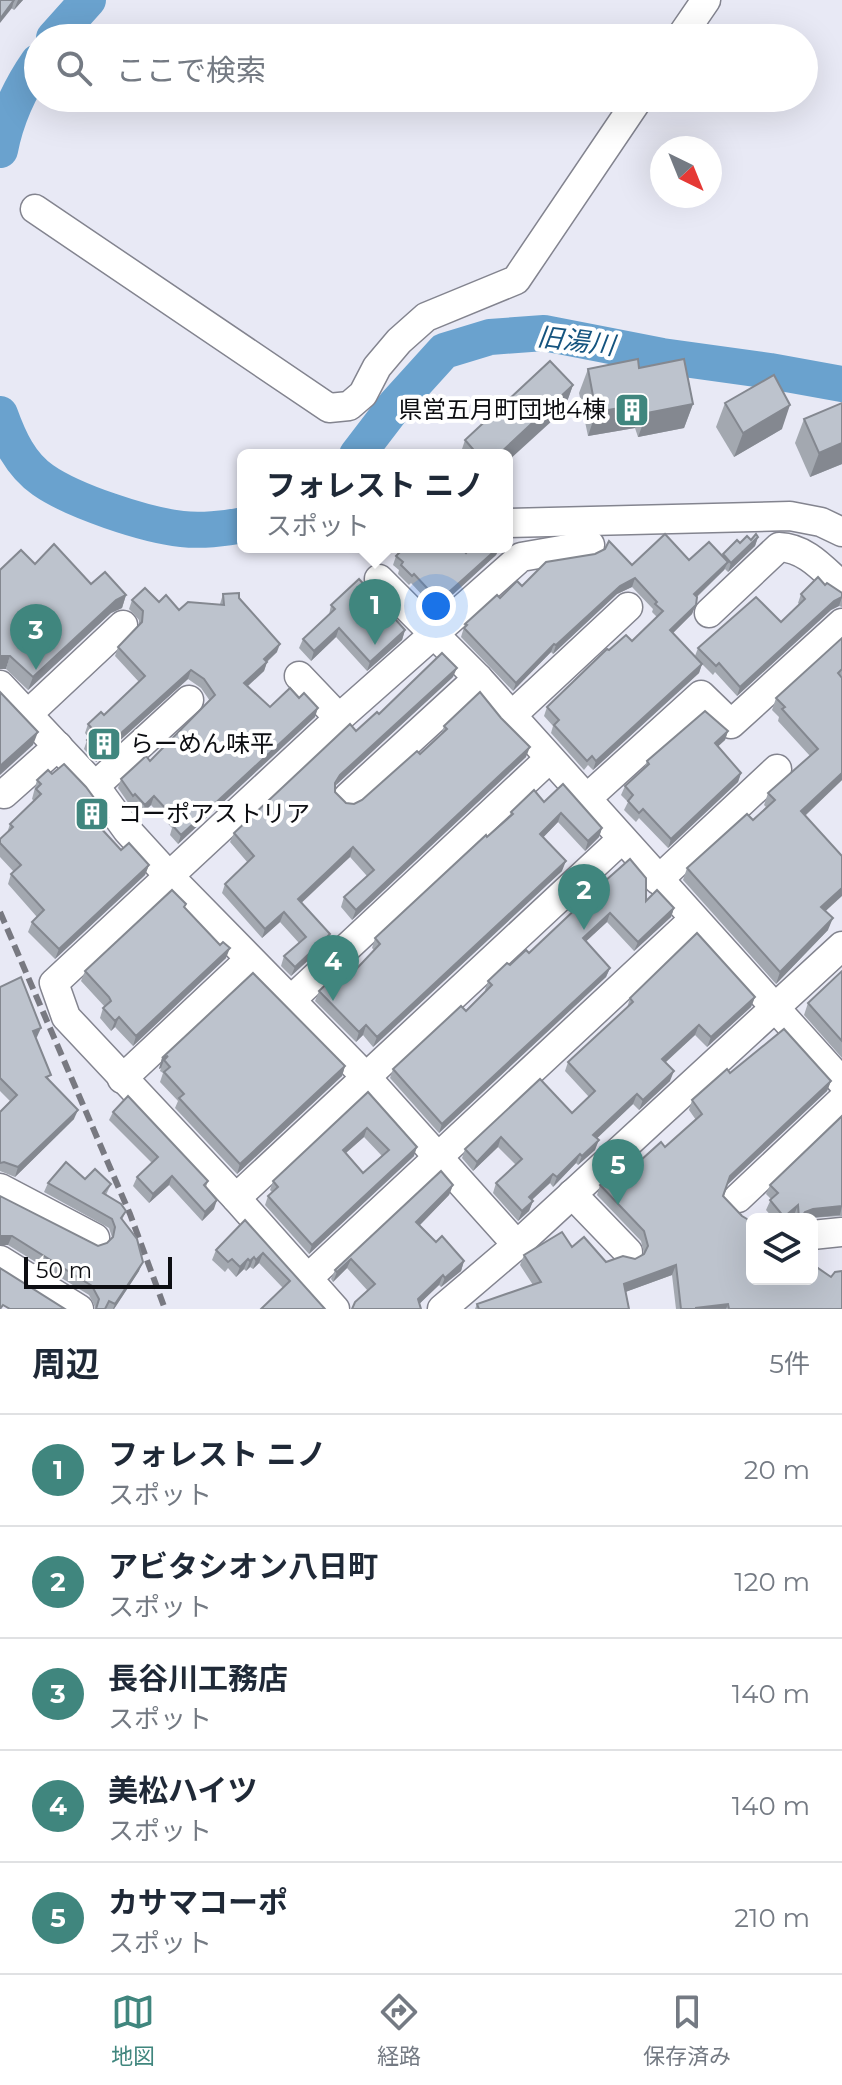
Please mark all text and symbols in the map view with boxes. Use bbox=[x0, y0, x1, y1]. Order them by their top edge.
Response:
search box bbox=[24, 24, 818, 112]
icon: search bbox=[52, 46, 96, 90]
text: ここで検索 bbox=[116, 52, 266, 89]
north arrow bbox=[650, 136, 722, 208]
water label: 旧湯川 bbox=[535, 320, 620, 362]
building icon: 県営五月町団地4棟 bbox=[613, 391, 651, 429]
place label: 県営五月町団地4棟 bbox=[398, 395, 606, 424]
popup bbox=[237, 449, 513, 553]
text: フォレスト ニノ bbox=[266, 467, 484, 504]
text: スポット bbox=[266, 510, 370, 542]
pin: 1 bbox=[349, 579, 401, 645]
your location bbox=[416, 586, 456, 626]
pin: 3 bbox=[10, 604, 62, 670]
building icon: らーめん味平 bbox=[85, 725, 123, 763]
place label: らーめん味平 bbox=[130, 729, 274, 758]
building icon: コーポアストリア bbox=[73, 795, 111, 833]
place label: コーポアストリア bbox=[118, 799, 310, 828]
pin: 2 bbox=[558, 864, 610, 930]
pin: 4 bbox=[307, 935, 359, 1001]
pin: 5 bbox=[592, 1139, 644, 1205]
map controls bbox=[746, 1213, 818, 1285]
button: layers bbox=[746, 1213, 818, 1285]
scale bar bbox=[24, 1253, 172, 1289]
text: 50 m bbox=[36, 1257, 92, 1284]
text: 周辺 bbox=[32, 1343, 100, 1385]
text: 5件 bbox=[769, 1348, 810, 1380]
text: フォレスト ニノ bbox=[108, 1436, 327, 1473]
text: 1 bbox=[53, 1454, 63, 1486]
text: 20 m bbox=[744, 1454, 810, 1486]
text: スポット bbox=[108, 1479, 212, 1511]
text: アビタシオン八日町 bbox=[108, 1548, 378, 1585]
text: 2 bbox=[50, 1566, 66, 1598]
text: 120 m bbox=[734, 1566, 810, 1598]
text: スポット bbox=[108, 1591, 212, 1623]
text: 長谷川工務店 bbox=[108, 1660, 288, 1697]
text: 3 bbox=[50, 1678, 66, 1710]
text: 140 m bbox=[732, 1678, 810, 1710]
text: スポット bbox=[108, 1703, 212, 1735]
text: 美松ハイツ bbox=[108, 1772, 257, 1809]
text: 4 bbox=[49, 1790, 67, 1822]
text: 140 m bbox=[732, 1790, 810, 1822]
text: スポット bbox=[108, 1815, 212, 1847]
text: カサマコーポ bbox=[108, 1884, 288, 1921]
text: 5 bbox=[50, 1902, 66, 1934]
text: 210 m bbox=[734, 1902, 810, 1934]
text: スポット bbox=[108, 1927, 212, 1959]
tab: 地図 bbox=[111, 1990, 155, 2070]
tab: 経路 bbox=[377, 1990, 421, 2070]
tab: 保存済み bbox=[643, 1990, 731, 2070]

